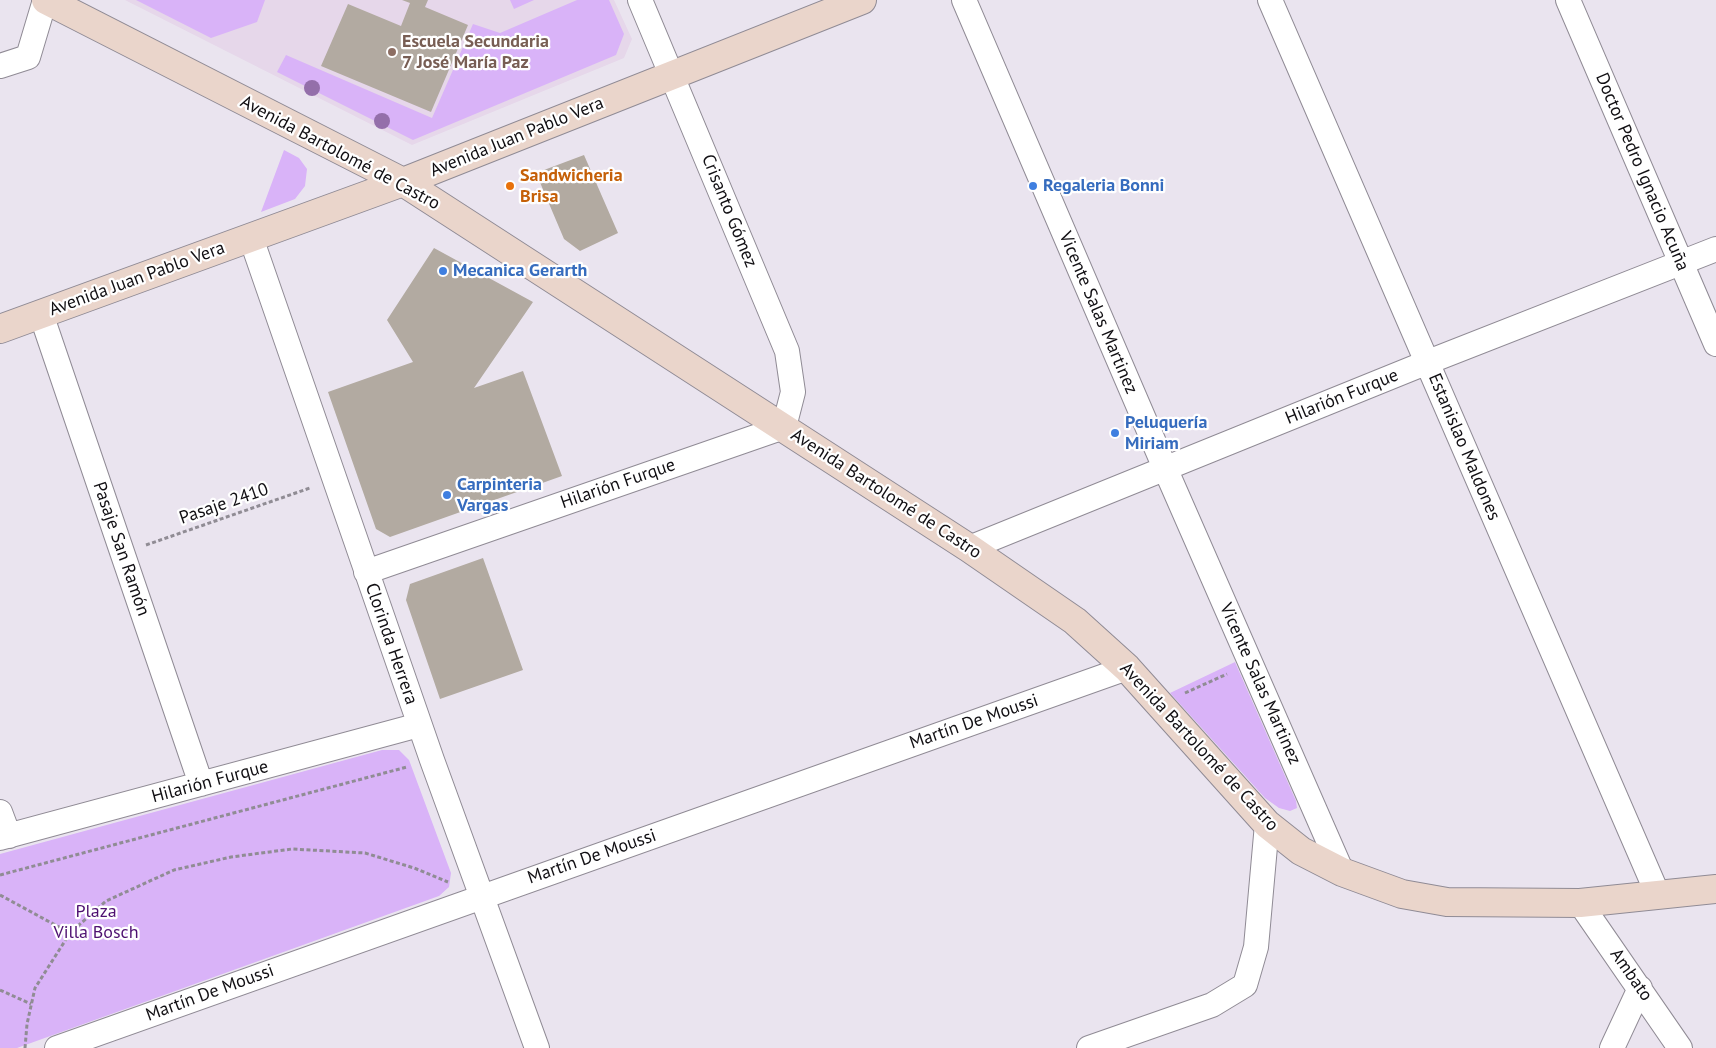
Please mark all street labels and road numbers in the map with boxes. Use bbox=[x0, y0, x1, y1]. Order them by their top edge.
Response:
street label: Doctor Pedro Ignacio Acuña bbox=[1590, 70, 1694, 274]
street label: Avenida Bartolomé de Castro bbox=[237, 91, 443, 215]
street label: Avenida Juan Pablo Vera bbox=[427, 92, 607, 182]
street label: Crisanto Gómez bbox=[697, 151, 761, 271]
street label: Vicente Salas Martinez bbox=[1054, 229, 1142, 397]
street label: Avenida Juan Pablo Vera bbox=[46, 237, 228, 321]
street label: Hilarión Furque bbox=[1282, 365, 1402, 429]
street label: Estanislao Maldones bbox=[1423, 370, 1505, 524]
street label: Avenida Bartolomé de Castro bbox=[787, 424, 985, 564]
street label: Hilarión Furque bbox=[558, 454, 678, 514]
street label: Pasaje San Ramón bbox=[88, 479, 154, 619]
street label: Pasaje 2410 bbox=[177, 479, 271, 529]
street label: Clorinda Herrera bbox=[360, 580, 422, 708]
street label: Vicente Salas Martinez bbox=[1215, 600, 1305, 768]
street label: Avenida Bartolomé de Castro bbox=[1115, 658, 1283, 836]
street label: Martín De Moussi bbox=[907, 690, 1041, 754]
street label: Hilarión Furque bbox=[149, 756, 271, 808]
street label: Martín De Moussi bbox=[525, 825, 659, 889]
street label: Ambato bbox=[1605, 944, 1657, 1006]
street label: Martín De Moussi bbox=[143, 960, 277, 1026]

